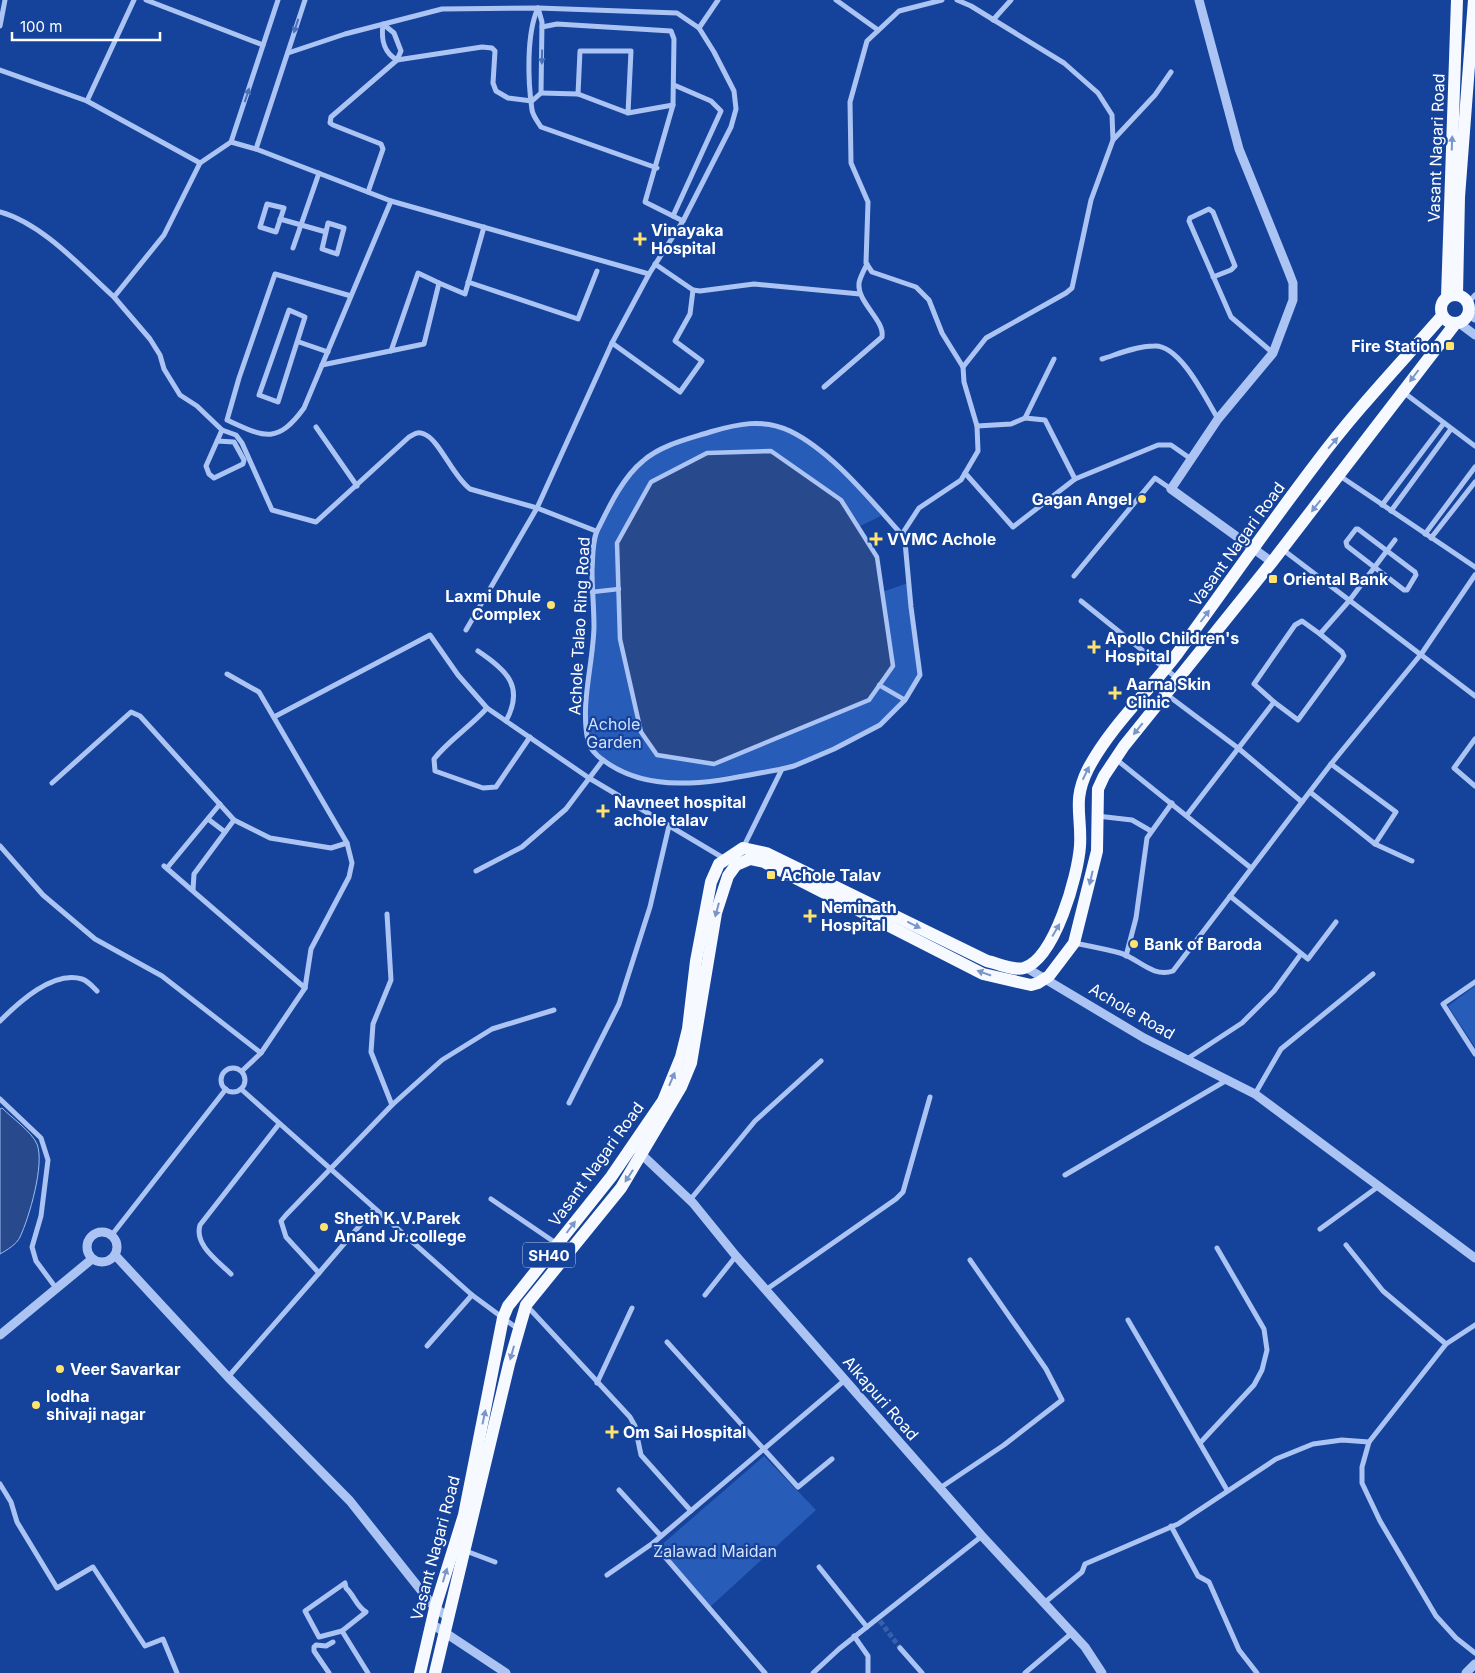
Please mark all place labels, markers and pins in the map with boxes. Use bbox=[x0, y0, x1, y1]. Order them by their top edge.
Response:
place label: Vinayaka Hospital bbox=[651, 220, 724, 258]
marker: Vinayaka Hospital bbox=[633, 232, 647, 246]
place label: Fire Station bbox=[1351, 336, 1440, 356]
marker: Fire Station bbox=[1444, 340, 1456, 352]
place label: Gagan Angel bbox=[1032, 489, 1132, 509]
marker: Gagan Angel bbox=[1136, 493, 1148, 505]
place label: VVMC Achole bbox=[887, 529, 996, 549]
marker: VVMC Achole bbox=[869, 532, 883, 546]
place label: Oriental Bank bbox=[1283, 569, 1389, 589]
marker: Oriental Bank bbox=[1267, 573, 1279, 585]
place label: Laxmi Dhule Complex bbox=[445, 586, 541, 624]
marker: Laxmi Dhule Complex bbox=[545, 599, 557, 611]
place label: Apollo Children's Hospital bbox=[1105, 628, 1239, 666]
marker: Apollo Children's Hospital bbox=[1087, 640, 1101, 654]
place label: Aarna Skin Clinic bbox=[1126, 674, 1211, 712]
marker: Aarna Skin Clinic bbox=[1108, 686, 1122, 700]
place label: Navneet hospital achole talav bbox=[614, 792, 746, 830]
marker: Navneet hospital achole talav bbox=[596, 804, 610, 818]
place label: Achole Talav bbox=[781, 865, 882, 885]
marker: Achole Talav bbox=[765, 869, 777, 881]
place label: Neminath Hospital bbox=[821, 897, 897, 935]
marker: Neminath Hospital bbox=[803, 909, 817, 923]
place label: Bank of Baroda bbox=[1144, 934, 1262, 954]
marker: Bank of Baroda bbox=[1128, 938, 1140, 950]
place label: Sheth K.V.Parek Anand Jr.college bbox=[334, 1208, 466, 1246]
marker: Sheth K.V.Parek Anand Jr.college bbox=[318, 1221, 330, 1233]
place label: Veer Savarkar bbox=[70, 1359, 181, 1379]
marker: Veer Savarkar bbox=[54, 1363, 66, 1375]
place label: lodha shivaji nagar bbox=[46, 1386, 146, 1424]
marker: lodha shivaji nagar bbox=[30, 1399, 42, 1411]
place label: Om Sai Hospital bbox=[623, 1422, 746, 1442]
marker: Om Sai Hospital bbox=[605, 1425, 619, 1439]

